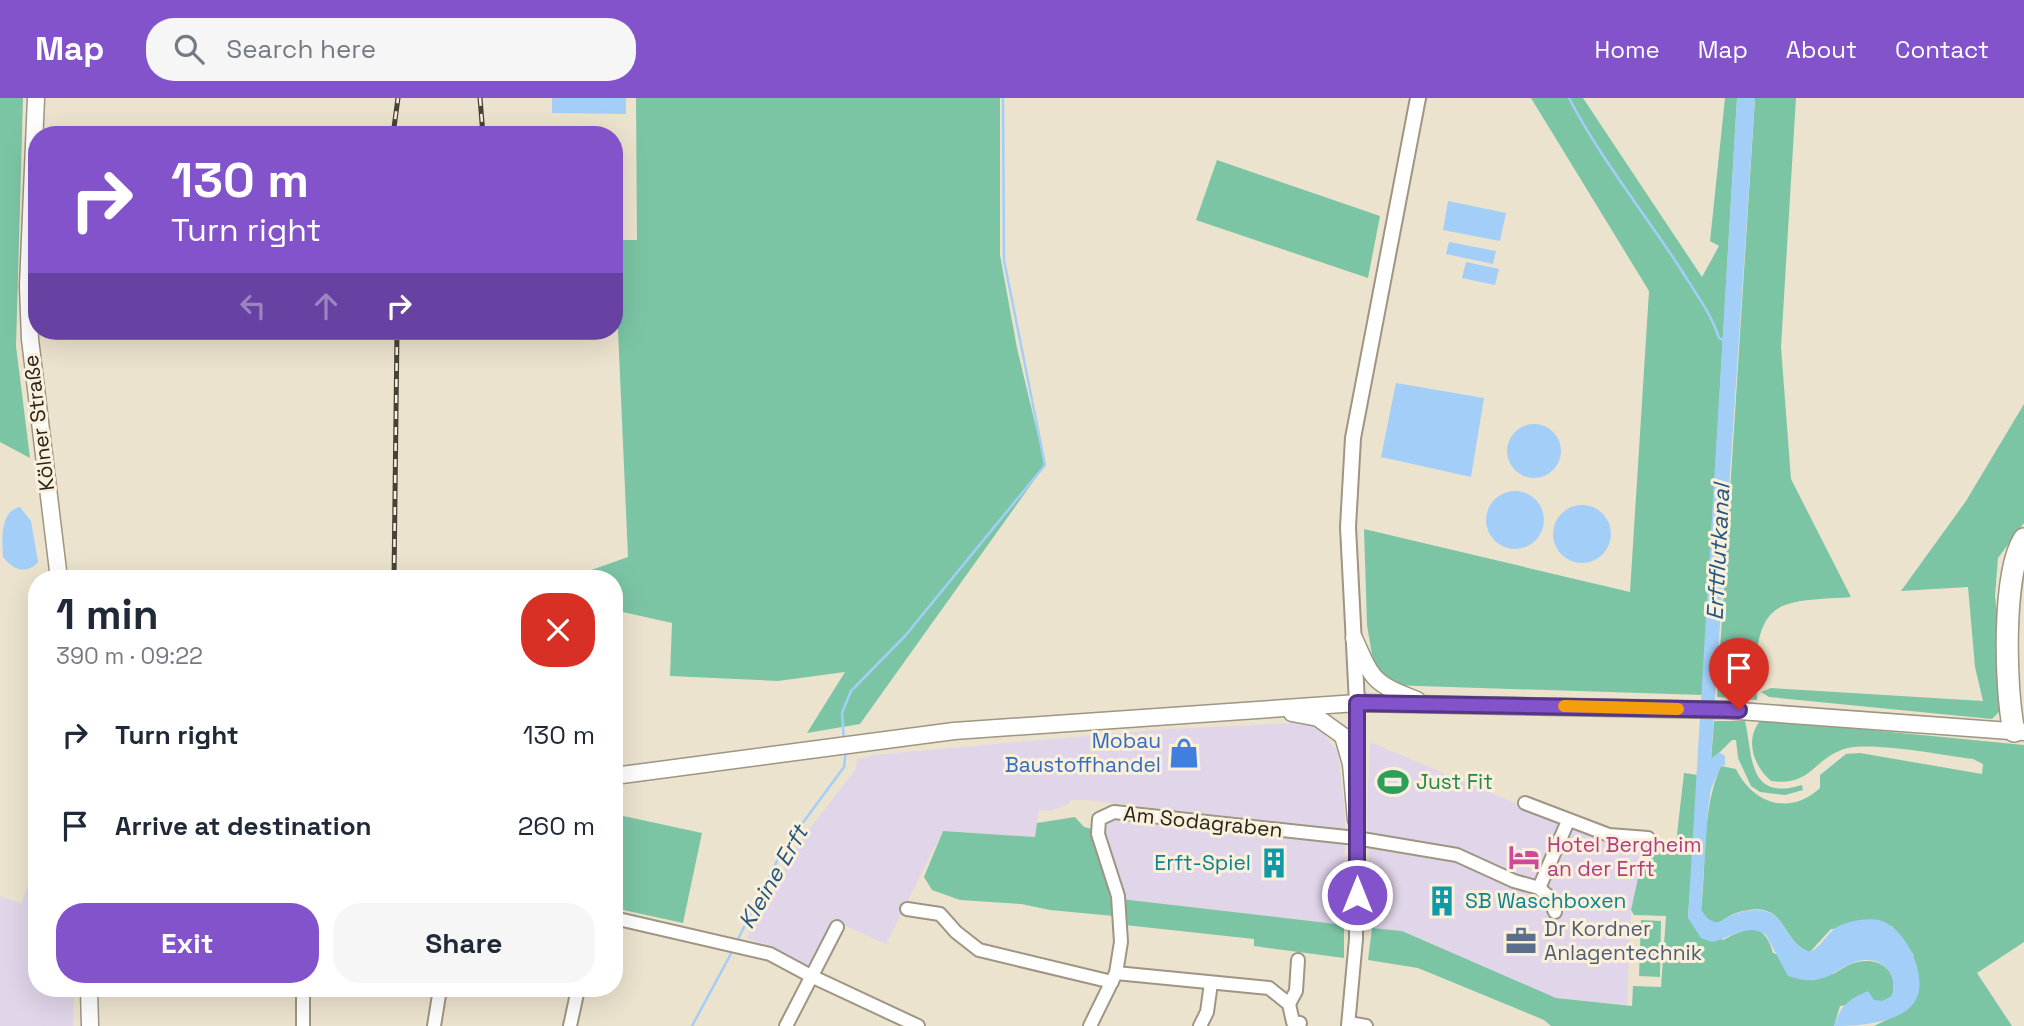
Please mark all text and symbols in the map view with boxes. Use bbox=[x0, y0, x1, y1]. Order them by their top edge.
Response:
search box bbox=[146, 18, 636, 81]
text: Map bbox=[35, 28, 104, 70]
icon: search bbox=[170, 30, 208, 68]
text: Search here bbox=[226, 32, 376, 66]
text: Home bbox=[1594, 34, 1660, 65]
text: Map bbox=[1698, 34, 1748, 65]
text: About bbox=[1786, 34, 1857, 65]
text: Contact bbox=[1895, 34, 1989, 65]
text: 130 m bbox=[171, 149, 309, 211]
icon: right bbox=[56, 154, 147, 245]
text: Turn right bbox=[171, 210, 321, 250]
icon: left bbox=[234, 287, 272, 325]
icon: ahead bbox=[307, 287, 345, 325]
icon: right bbox=[380, 287, 418, 325]
street label: Kölner Straße bbox=[17, 353, 60, 493]
water label: Erftflutkanal bbox=[1699, 480, 1737, 621]
text: 1 min bbox=[56, 588, 159, 641]
button: close bbox=[521, 593, 595, 667]
pin bbox=[1709, 638, 1769, 710]
text: 390 m · 09:22 bbox=[56, 641, 203, 671]
icon: arrive bbox=[1720, 649, 1758, 687]
icon: right bbox=[56, 716, 94, 754]
text: Turn right bbox=[115, 718, 239, 752]
text: 130 m bbox=[523, 718, 595, 752]
place label: Mobau Baustoffhandel bbox=[1005, 727, 1161, 778]
shop icon: Mobau Baustoffhandel bbox=[1167, 736, 1201, 770]
sports icon: Just Fit bbox=[1376, 765, 1410, 799]
place label: Just Fit bbox=[1416, 768, 1493, 795]
street label: Am Sodagraben bbox=[1122, 800, 1284, 843]
icon: arrive bbox=[56, 807, 94, 845]
text: Arrive at destination bbox=[115, 809, 372, 843]
text: 260 m bbox=[518, 809, 595, 843]
water label: Kleine Erft bbox=[731, 818, 816, 934]
place label: Hotel Bergheim an der Erft bbox=[1547, 831, 1701, 882]
hotel icon: Hotel Bergheim an der Erft bbox=[1507, 840, 1541, 874]
building icon: Erft-Spiel bbox=[1257, 846, 1291, 880]
place label: Erft-Spiel bbox=[1154, 849, 1251, 876]
position arrow bbox=[1320, 858, 1394, 932]
building icon: SB Waschboxen bbox=[1425, 884, 1459, 918]
place label: SB Waschboxen bbox=[1465, 887, 1626, 914]
button: Exit bbox=[56, 903, 319, 983]
button: Share bbox=[333, 903, 595, 983]
place label: Dr Kordner Anlagentechnik bbox=[1544, 915, 1702, 966]
office icon: Dr Kordner Anlagentechnik bbox=[1504, 924, 1538, 958]

